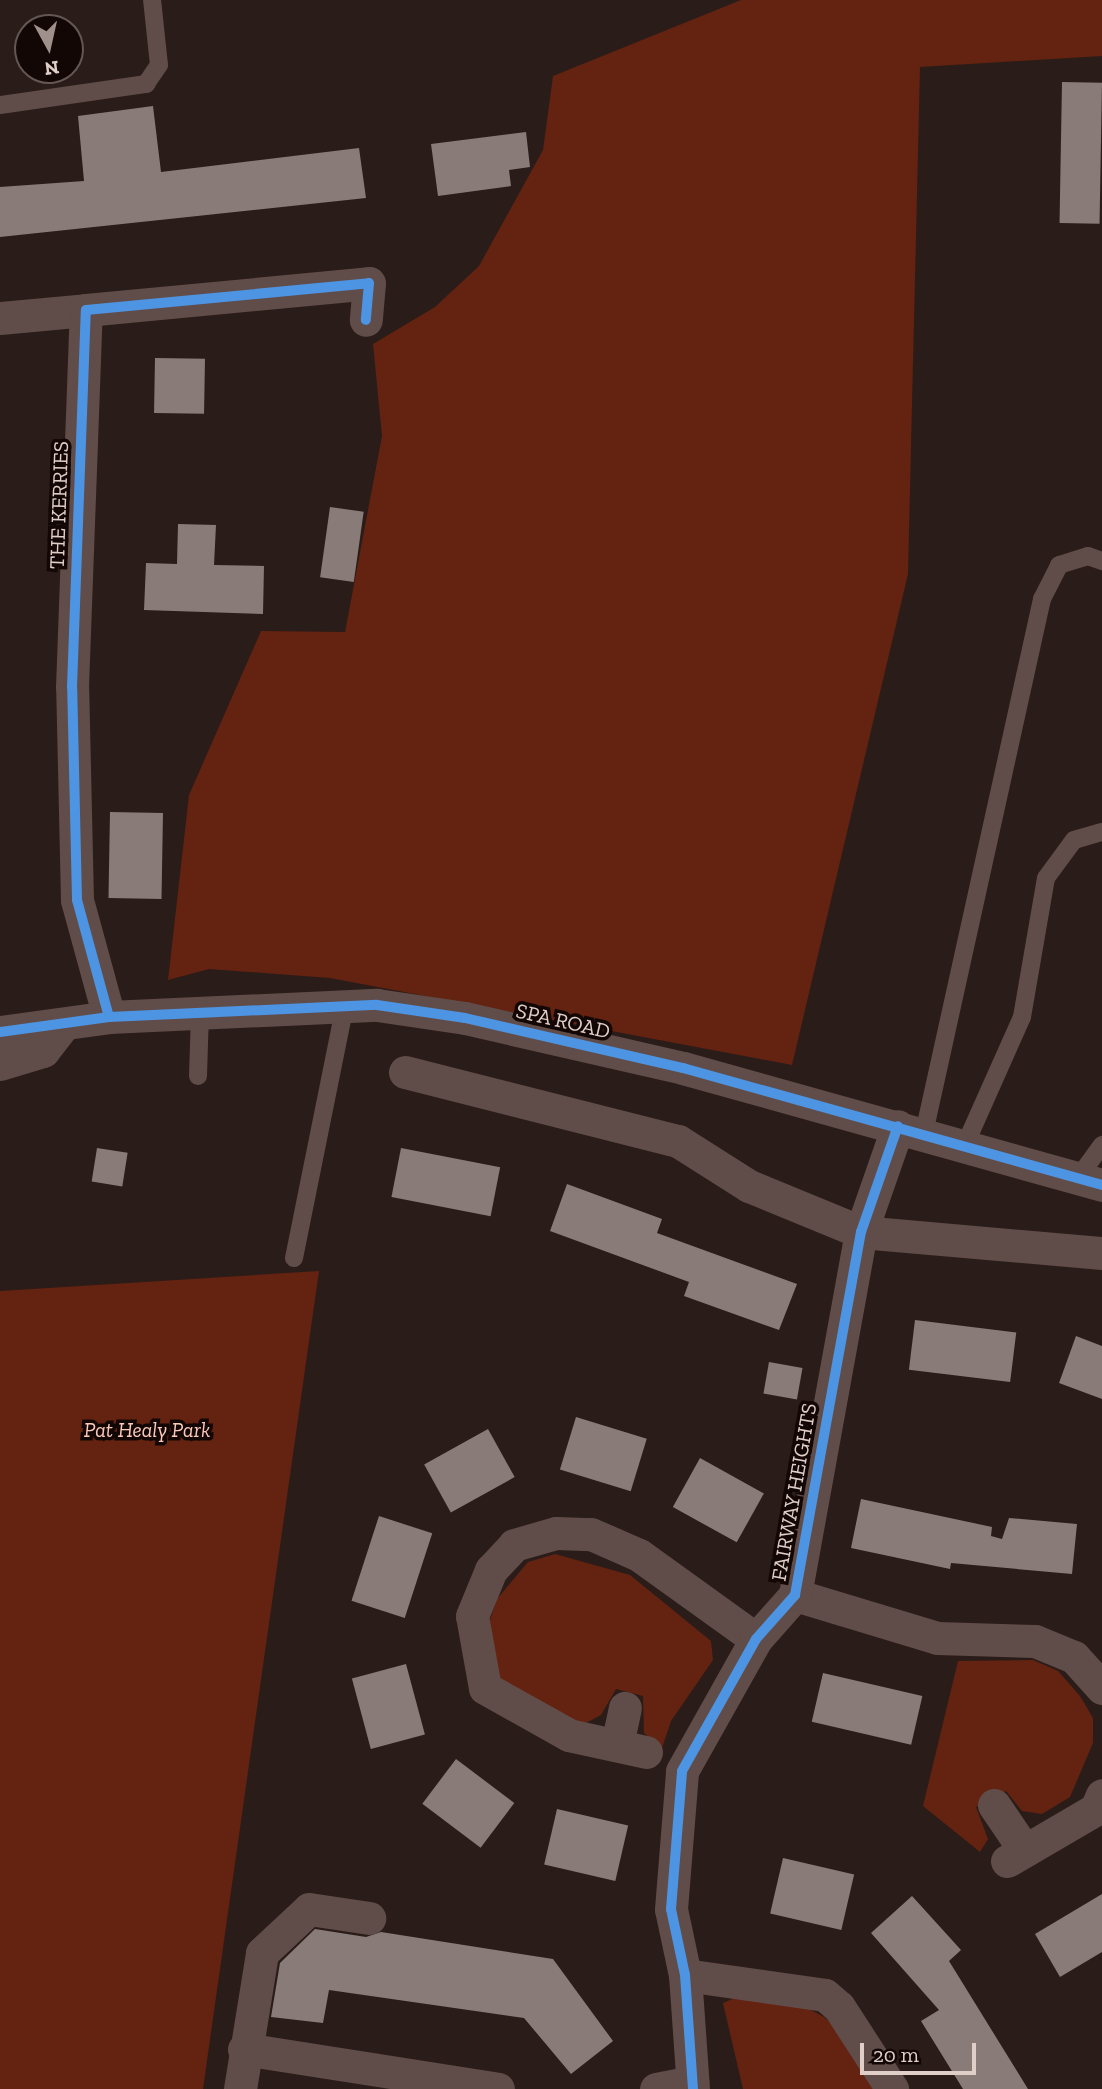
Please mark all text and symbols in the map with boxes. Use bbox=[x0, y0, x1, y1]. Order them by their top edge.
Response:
north arrow bbox=[14, 14, 84, 84]
text: N bbox=[43, 56, 60, 81]
street label: THE KERRIES bbox=[44, 441, 74, 569]
street label: SPA ROAD bbox=[513, 998, 613, 1044]
street label: FAIRWAY HEIGHTS bbox=[766, 1401, 822, 1583]
park label: Pat Healy Park bbox=[84, 1417, 210, 1443]
scale bar bbox=[864, 2030, 979, 2074]
text: 20 m bbox=[873, 2042, 919, 2067]

